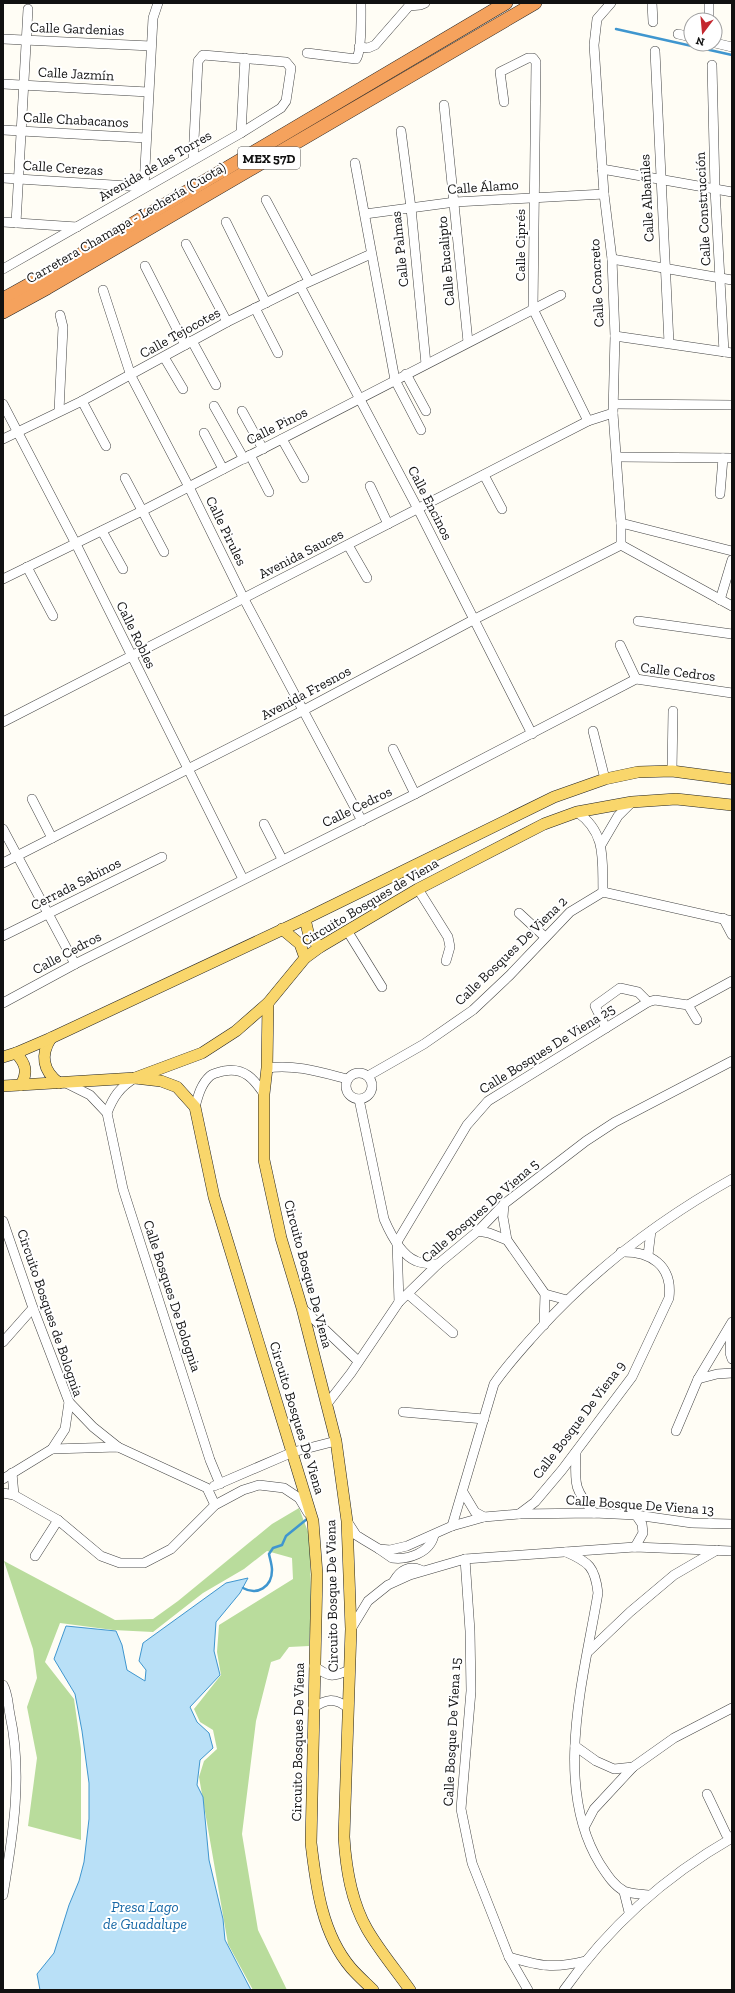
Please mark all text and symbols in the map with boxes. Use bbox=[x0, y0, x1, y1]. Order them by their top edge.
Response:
north arrow bbox=[683, 12, 723, 52]
street label: Calle Gardenias bbox=[30, 19, 124, 39]
text: N bbox=[694, 34, 706, 49]
street label: Calle Jazmín bbox=[38, 64, 114, 84]
street label: Calle Chabacanos bbox=[23, 109, 129, 131]
street label: Avenida de las Torres bbox=[95, 127, 215, 205]
road number: MEX 57D bbox=[238, 147, 300, 169]
street label: Calle Construcción bbox=[692, 151, 714, 267]
street label: Calle Albañiles bbox=[636, 154, 658, 242]
street label: Calle Cerezas bbox=[22, 157, 104, 179]
street label: Carretera Chamapa - Lechería (Cuota) bbox=[23, 159, 229, 287]
street label: Calle Álamo bbox=[447, 176, 519, 198]
street label: Calle Ciprés bbox=[512, 209, 529, 281]
street label: Calle Palmas bbox=[388, 210, 412, 288]
street label: Calle Eucalipto bbox=[434, 215, 458, 307]
street label: Calle Concreto bbox=[586, 238, 608, 328]
street label: Calle Tejocotes bbox=[137, 304, 223, 362]
street label: Calle Pinos bbox=[244, 403, 310, 449]
street label: Calle Encinos bbox=[404, 463, 456, 543]
street label: Calle Pirules bbox=[202, 494, 250, 568]
street label: Avenida Sauces bbox=[256, 525, 346, 583]
street label: Calle Robles bbox=[112, 599, 160, 671]
street label: Calle Cedros bbox=[639, 659, 717, 685]
street label: Avenida Fresnos bbox=[258, 662, 354, 724]
street label: Calle Cedros bbox=[319, 783, 395, 831]
street label: Cerrada Sabinos bbox=[28, 854, 124, 914]
street label: Circuito Bosques de Viena bbox=[298, 854, 442, 950]
street label: Calle Bosques De Viena 2 bbox=[451, 893, 571, 1009]
street label: Calle Cedros bbox=[30, 928, 104, 978]
street label: Calle Bosques De Viena 25 bbox=[476, 1000, 618, 1098]
street label: Calle Bosques De Viena 5 bbox=[418, 1156, 542, 1266]
street label: Circuito Bosque De Viena bbox=[280, 1198, 336, 1350]
street label: Calle Bosques De Bolognia bbox=[139, 1218, 205, 1374]
street label: Circuito Bosques de Bolognia bbox=[13, 1227, 87, 1399]
street label: Circuito Bosques De Viena bbox=[266, 1340, 328, 1497]
street label: Calle Bosque De Viena 9 bbox=[529, 1357, 629, 1483]
street label: Calle Bosque De Viena 13 bbox=[565, 1491, 715, 1519]
street label: Circuito Bosque De Viena bbox=[322, 1519, 342, 1673]
street label: Calle Bosque De Viena 15 bbox=[440, 1657, 464, 1807]
street label: Circuito Bosques De Viena bbox=[288, 1662, 308, 1822]
water label: Presa Lago de Guadalupe bbox=[103, 1898, 187, 1933]

